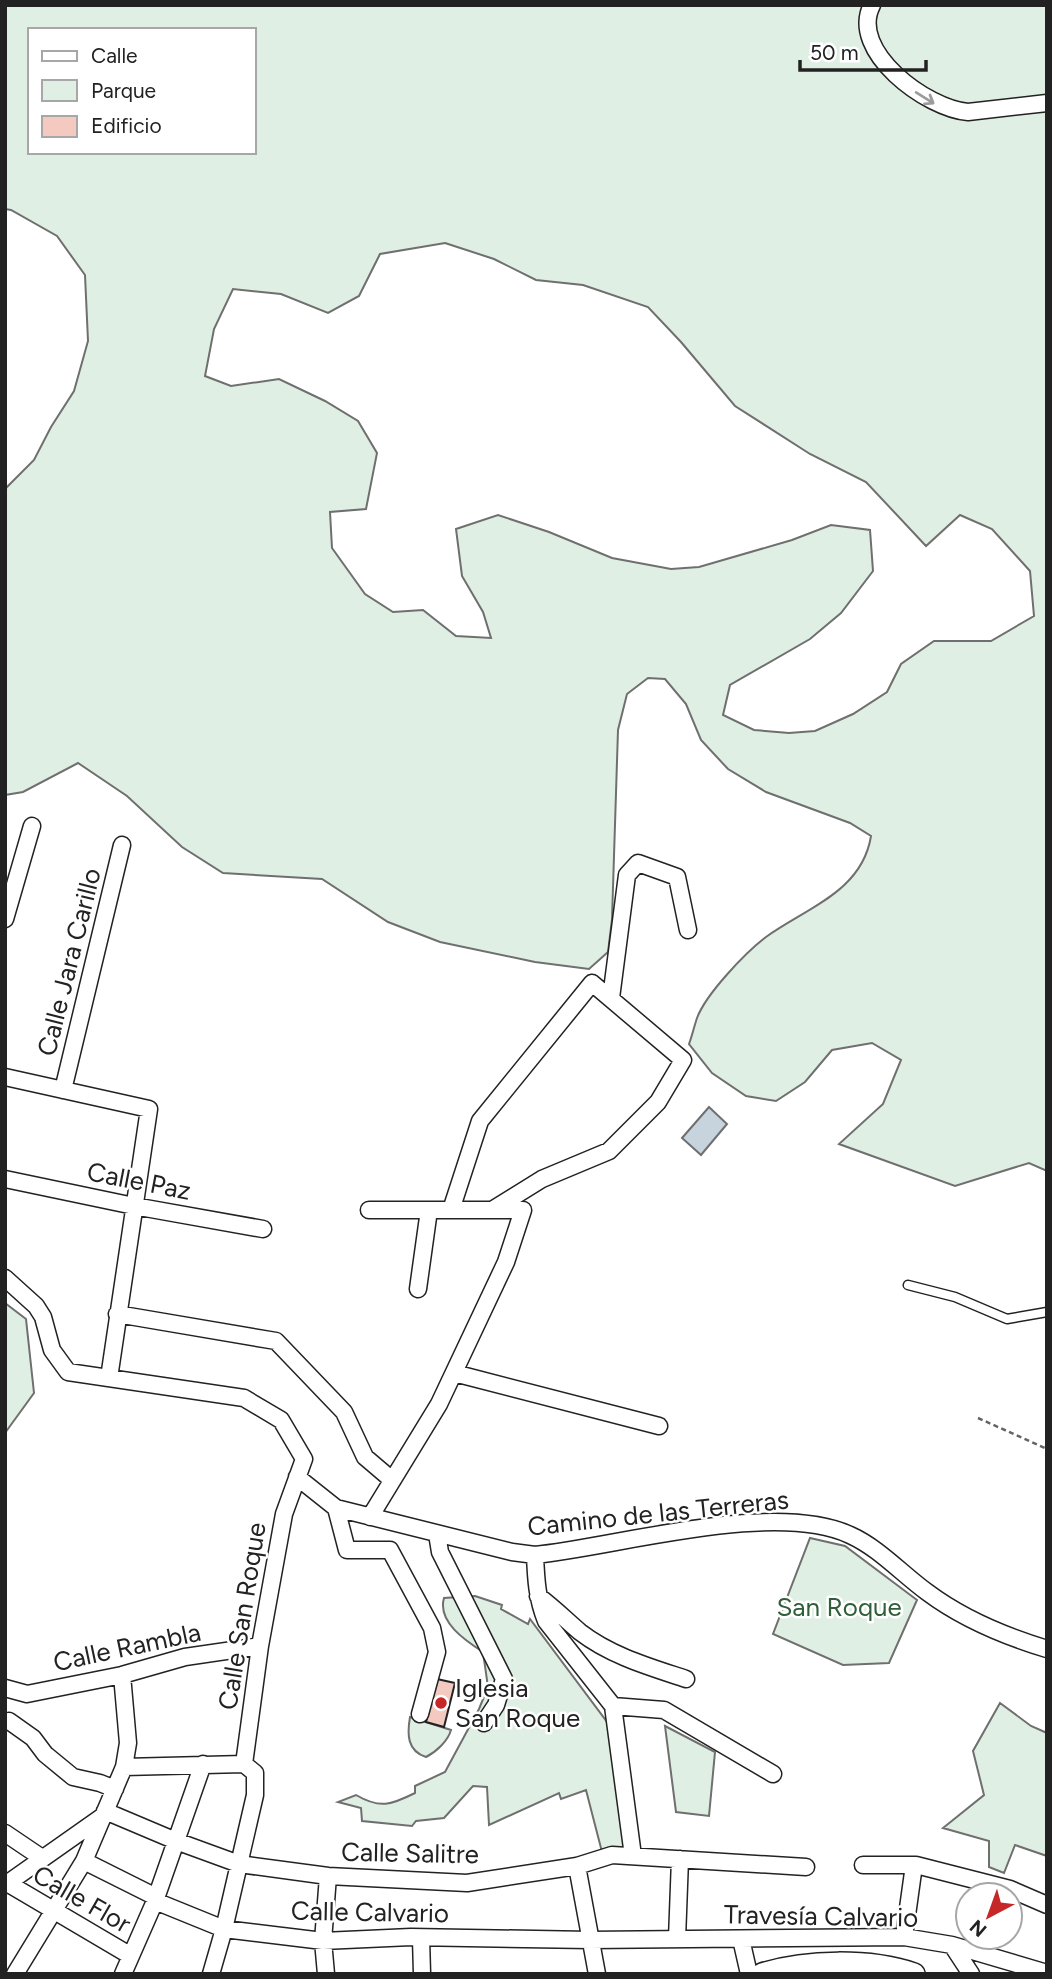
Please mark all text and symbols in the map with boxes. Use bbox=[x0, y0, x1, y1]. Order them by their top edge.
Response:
legend bbox=[28, 28, 256, 154]
scale bar bbox=[800, 28, 926, 72]
text: 50 m bbox=[810, 40, 859, 65]
text: Calle bbox=[91, 43, 138, 68]
text: Parque bbox=[91, 78, 156, 103]
one-way arrow bbox=[915, 91, 935, 105]
text: Edificio bbox=[91, 113, 162, 138]
street label: Calle Jara Carillo bbox=[30, 865, 108, 1059]
street label: Calle Paz bbox=[84, 1155, 194, 1207]
street label: Camino de las Terreras bbox=[526, 1483, 790, 1543]
street label: Calle San Roque bbox=[211, 1520, 273, 1712]
park label: San Roque bbox=[776, 1591, 902, 1623]
street label: Calle Rambla bbox=[50, 1616, 204, 1678]
place label: Iglesia San Roque bbox=[455, 1672, 580, 1734]
marker: Iglesia San Roque bbox=[433, 1695, 449, 1711]
street label: Calle Salitre bbox=[341, 1836, 479, 1870]
street label: Calle Flor bbox=[27, 1858, 137, 1940]
north arrow bbox=[954, 1881, 1024, 1951]
street label: Calle Calvario bbox=[291, 1895, 449, 1929]
street label: Travesía Calvario bbox=[724, 1898, 918, 1934]
text: N bbox=[965, 1915, 991, 1942]

